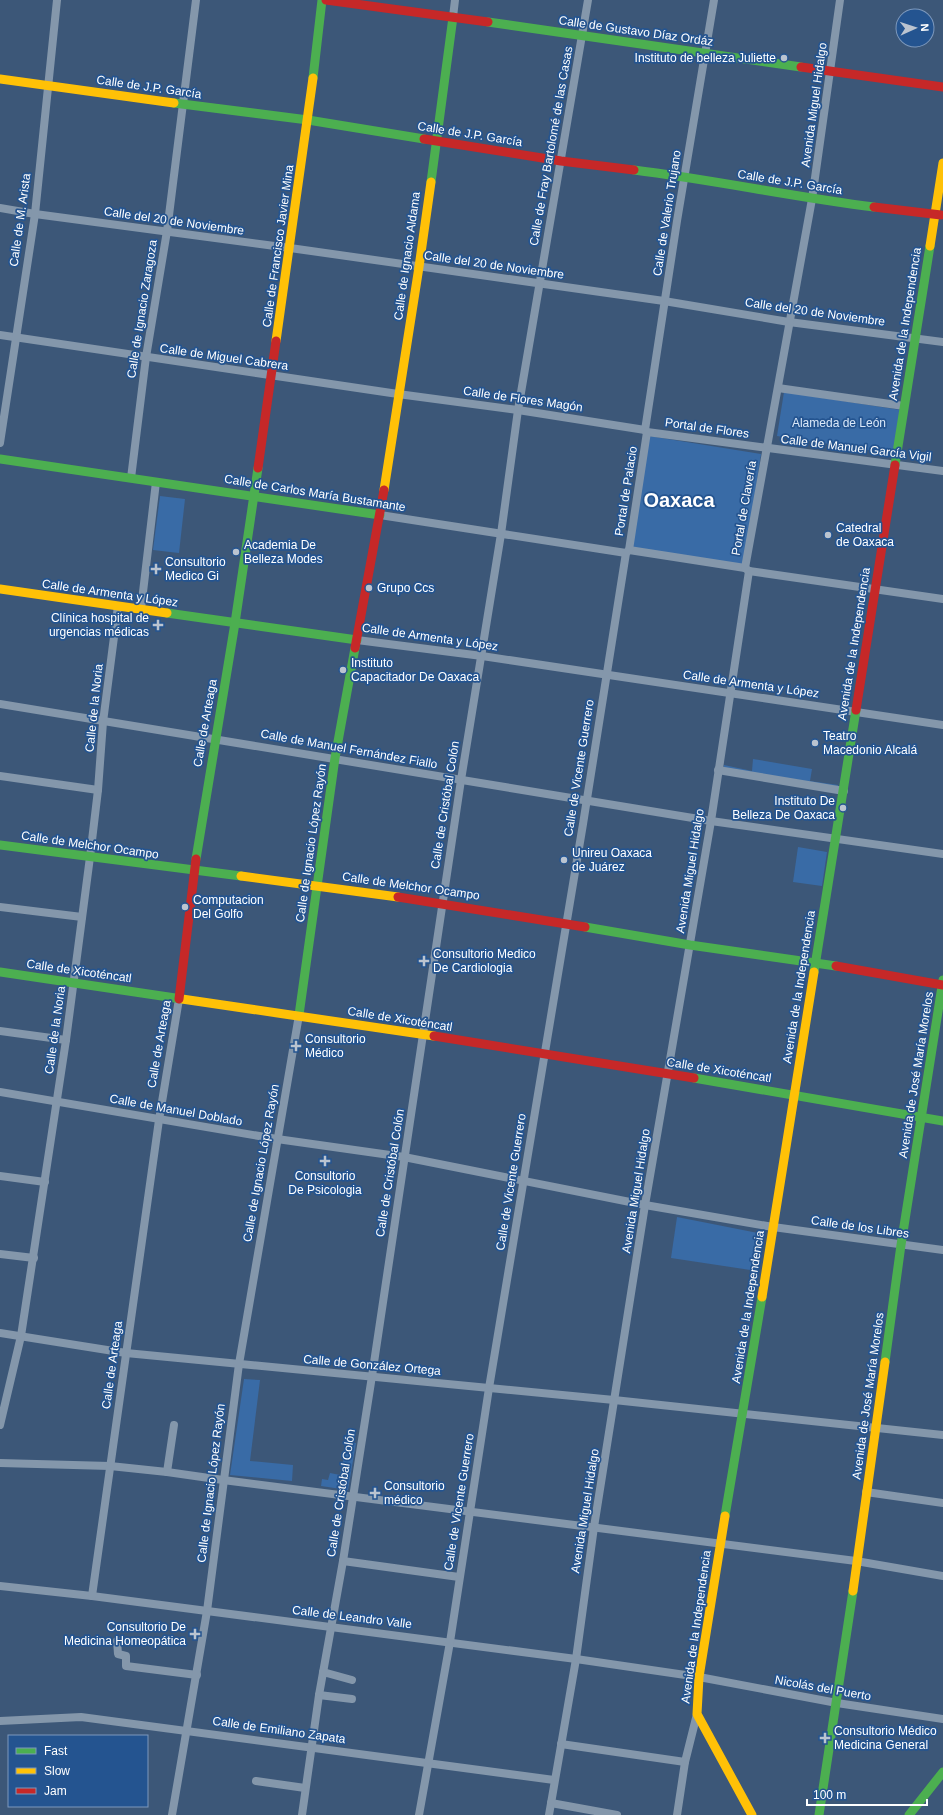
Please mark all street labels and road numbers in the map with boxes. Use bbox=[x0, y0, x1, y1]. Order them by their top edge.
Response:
street label: Calle de Gustavo Díaz Ordáz bbox=[558, 13, 714, 49]
street label: Avenida Miguel Hidalgo bbox=[798, 41, 830, 168]
street label: Calle de Fray Bartolomé de las Casas bbox=[527, 45, 575, 247]
street label: Calle de J.P. García bbox=[96, 73, 203, 101]
street label: Calle de J.P. García bbox=[417, 119, 524, 149]
street label: Calle de Valerio Trujano bbox=[650, 149, 684, 277]
street label: Calle de Francisco Javier Mina bbox=[260, 163, 296, 328]
street label: Calle de J.P. García bbox=[737, 167, 844, 197]
street label: Calle de M. Arista bbox=[7, 172, 34, 268]
street label: Calle de Ignacio Aldama bbox=[391, 191, 423, 321]
street label: Calle del 20 de Noviembre bbox=[103, 204, 245, 238]
street label: Calle de Ignacio Zaragoza bbox=[124, 238, 160, 379]
street label: Avenida de la Independencia bbox=[886, 246, 924, 401]
street label: Calle del 20 de Noviembre bbox=[423, 248, 565, 282]
street label: Calle del 20 de Noviembre bbox=[744, 295, 886, 329]
street label: Calle de Miguel Cabrera bbox=[159, 341, 289, 373]
street label: Calle de Flores Magón bbox=[462, 384, 584, 414]
street label: Portal de Flores bbox=[664, 415, 750, 441]
street label: Calle de Manuel García Vigil bbox=[780, 432, 932, 464]
street label: Portal de Palacio bbox=[612, 445, 640, 537]
street label: Portal de Clavería bbox=[729, 459, 759, 557]
street label: Calle de Carlos María Bustamante bbox=[223, 472, 407, 514]
street label: Avenida de la Independencia bbox=[835, 566, 873, 721]
street label: Calle de Armenta y López bbox=[41, 577, 179, 609]
street label: Calle de Armenta y López bbox=[361, 621, 499, 653]
street label: Calle de la Noria bbox=[82, 663, 106, 753]
street label: Calle de Armenta y López bbox=[682, 668, 820, 700]
street label: Calle de Arteaga bbox=[190, 678, 220, 768]
street label: Calle de Vicente Guerrero bbox=[561, 698, 597, 838]
street label: Calle de Manuel Fernández Fiallo bbox=[259, 727, 439, 772]
street label: Calle de Cristóbal Colón bbox=[428, 740, 462, 870]
street label: Calle de Ignacio López Rayón bbox=[293, 763, 329, 923]
street label: Avenida Miguel Hidalgo bbox=[673, 807, 707, 934]
street label: Calle de Melchor Ocampo bbox=[20, 828, 160, 862]
street label: Calle de Melchor Ocampo bbox=[341, 869, 481, 903]
street label: Avenida de la Independencia bbox=[780, 909, 818, 1064]
street label: Calle de Xicoténcatl bbox=[26, 957, 132, 985]
street label: Calle de la Noria bbox=[42, 985, 68, 1075]
street label: Avenida de José María Morelos bbox=[896, 991, 936, 1159]
street label: Calle de Arteaga bbox=[144, 999, 174, 1089]
street label: Calle de Xicoténcatl bbox=[347, 1004, 453, 1034]
street label: Calle de Xicoténcatl bbox=[666, 1055, 772, 1085]
street label: Calle de Ignacio López Rayón bbox=[240, 1083, 282, 1243]
street label: Calle de Manuel Doblado bbox=[108, 1091, 244, 1129]
street label: Calle de Cristóbal Colón bbox=[373, 1108, 407, 1238]
street label: Calle de Vicente Guerrero bbox=[493, 1112, 529, 1252]
street label: Avenida Miguel Hidalgo bbox=[619, 1127, 653, 1254]
street label: Calle de los Libres bbox=[810, 1213, 910, 1241]
street label: Avenida de la Independencia bbox=[729, 1229, 767, 1384]
street label: Avenida de José María Morelos bbox=[849, 1312, 887, 1480]
street label: Calle de Arteaga bbox=[99, 1320, 125, 1410]
street label: Calle de González Ortega bbox=[303, 1352, 442, 1378]
street label: Calle de Ignacio López Rayón bbox=[194, 1403, 228, 1563]
street label: Calle de Cristóbal Colón bbox=[324, 1428, 358, 1558]
street label: Calle de Vicente Guerrero bbox=[441, 1432, 477, 1572]
street label: Avenida Miguel Hidalgo bbox=[568, 1447, 602, 1574]
street label: Avenida de la Independencia bbox=[678, 1549, 714, 1705]
street label: Calle de Leandro Valle bbox=[291, 1603, 413, 1631]
street label: Nicolás del Puerto bbox=[774, 1673, 872, 1703]
street label: Calle de Emiliano Zapata bbox=[212, 1714, 347, 1746]

